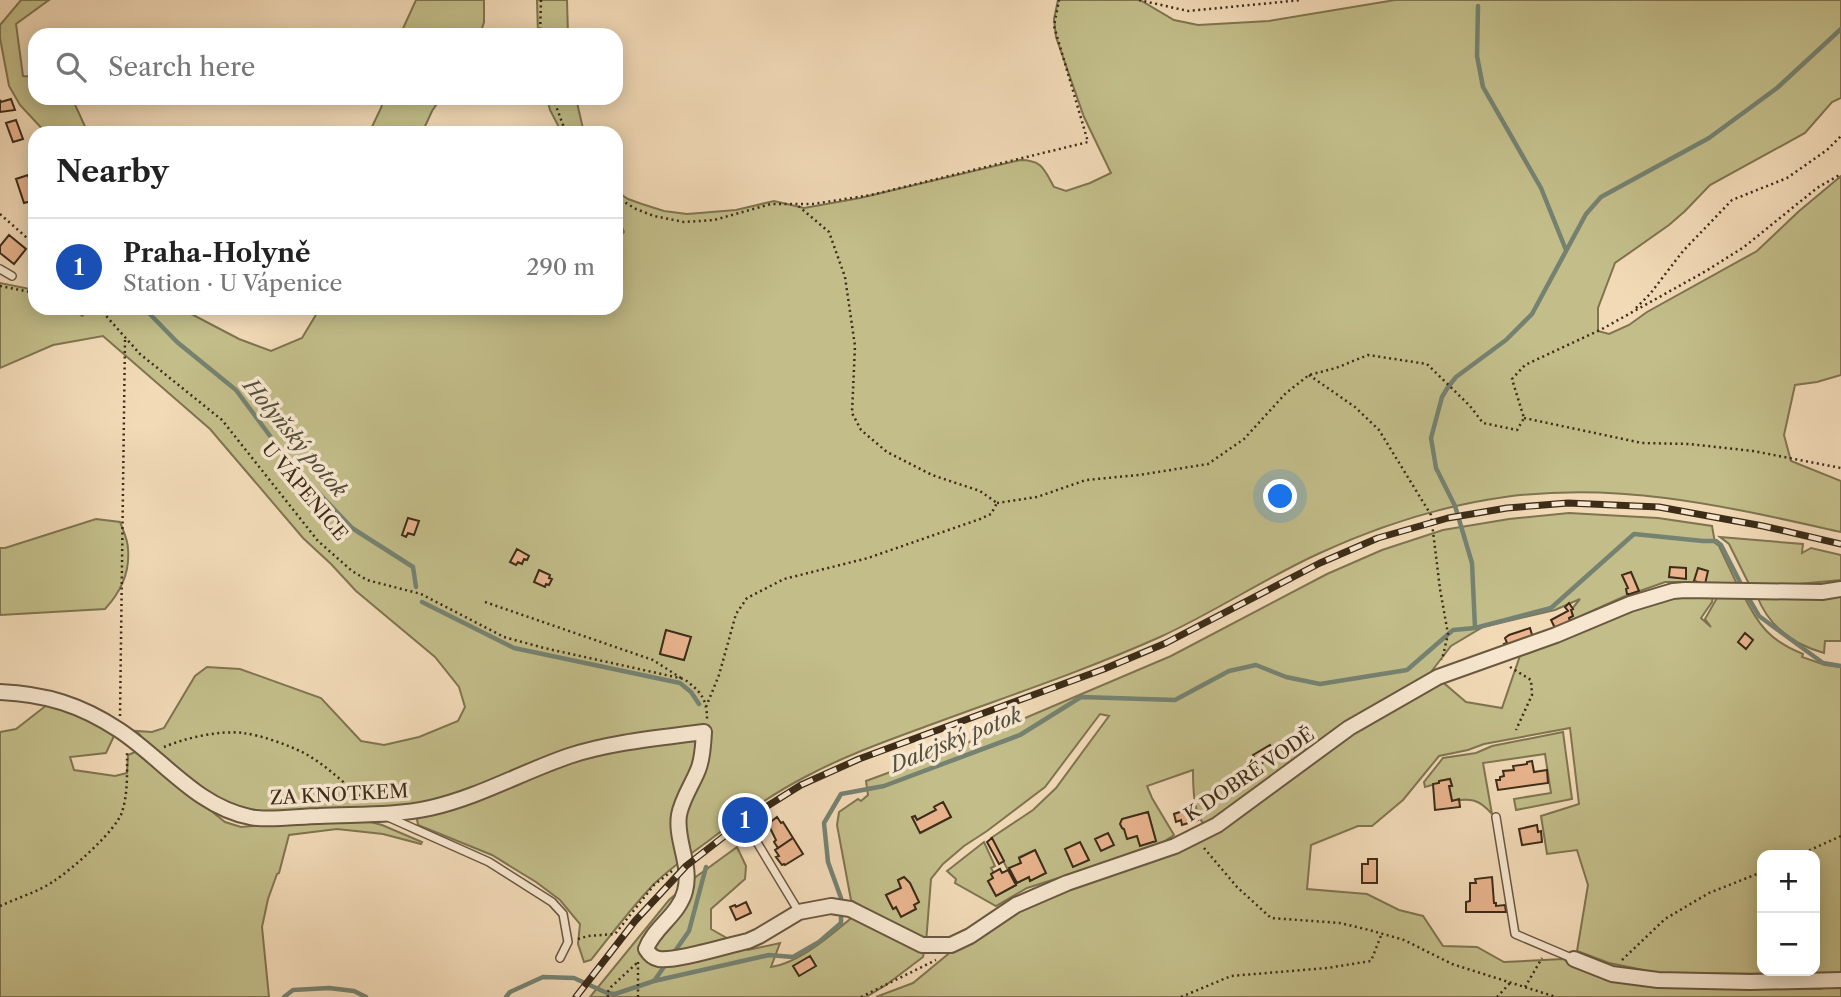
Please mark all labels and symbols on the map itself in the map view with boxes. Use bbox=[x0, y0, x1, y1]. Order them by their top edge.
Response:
water label: Holyňský potok bbox=[237, 372, 352, 502]
street label: U VÁPENICE bbox=[257, 437, 352, 545]
your location bbox=[1263, 479, 1297, 513]
water label: Dalejský potok bbox=[884, 702, 1025, 778]
street label: K DOBRÉ VODĚ bbox=[1179, 722, 1319, 826]
street label: ZA KNOTKEM bbox=[269, 779, 409, 810]
pin: 1 bbox=[722, 794, 768, 846]

